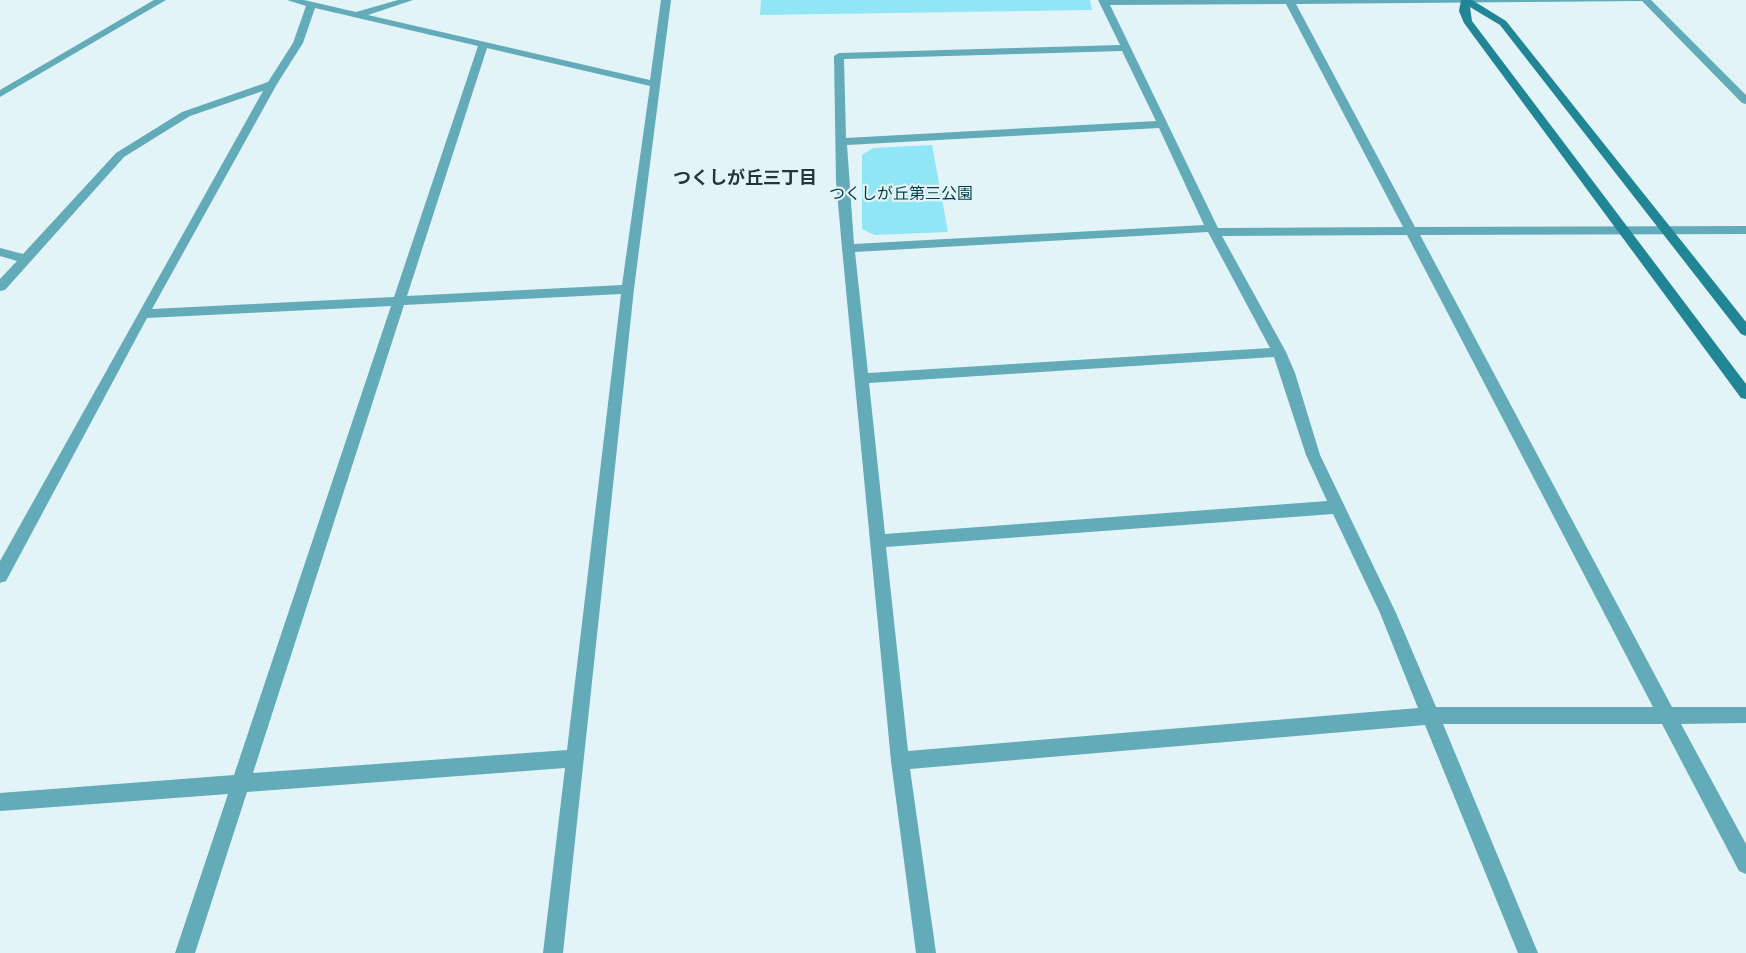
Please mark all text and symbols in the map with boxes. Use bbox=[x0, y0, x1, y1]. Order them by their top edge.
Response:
district label: つくしが丘三丁目 bbox=[673, 168, 817, 190]
park label: つくしが丘第三公園 bbox=[829, 184, 973, 204]

